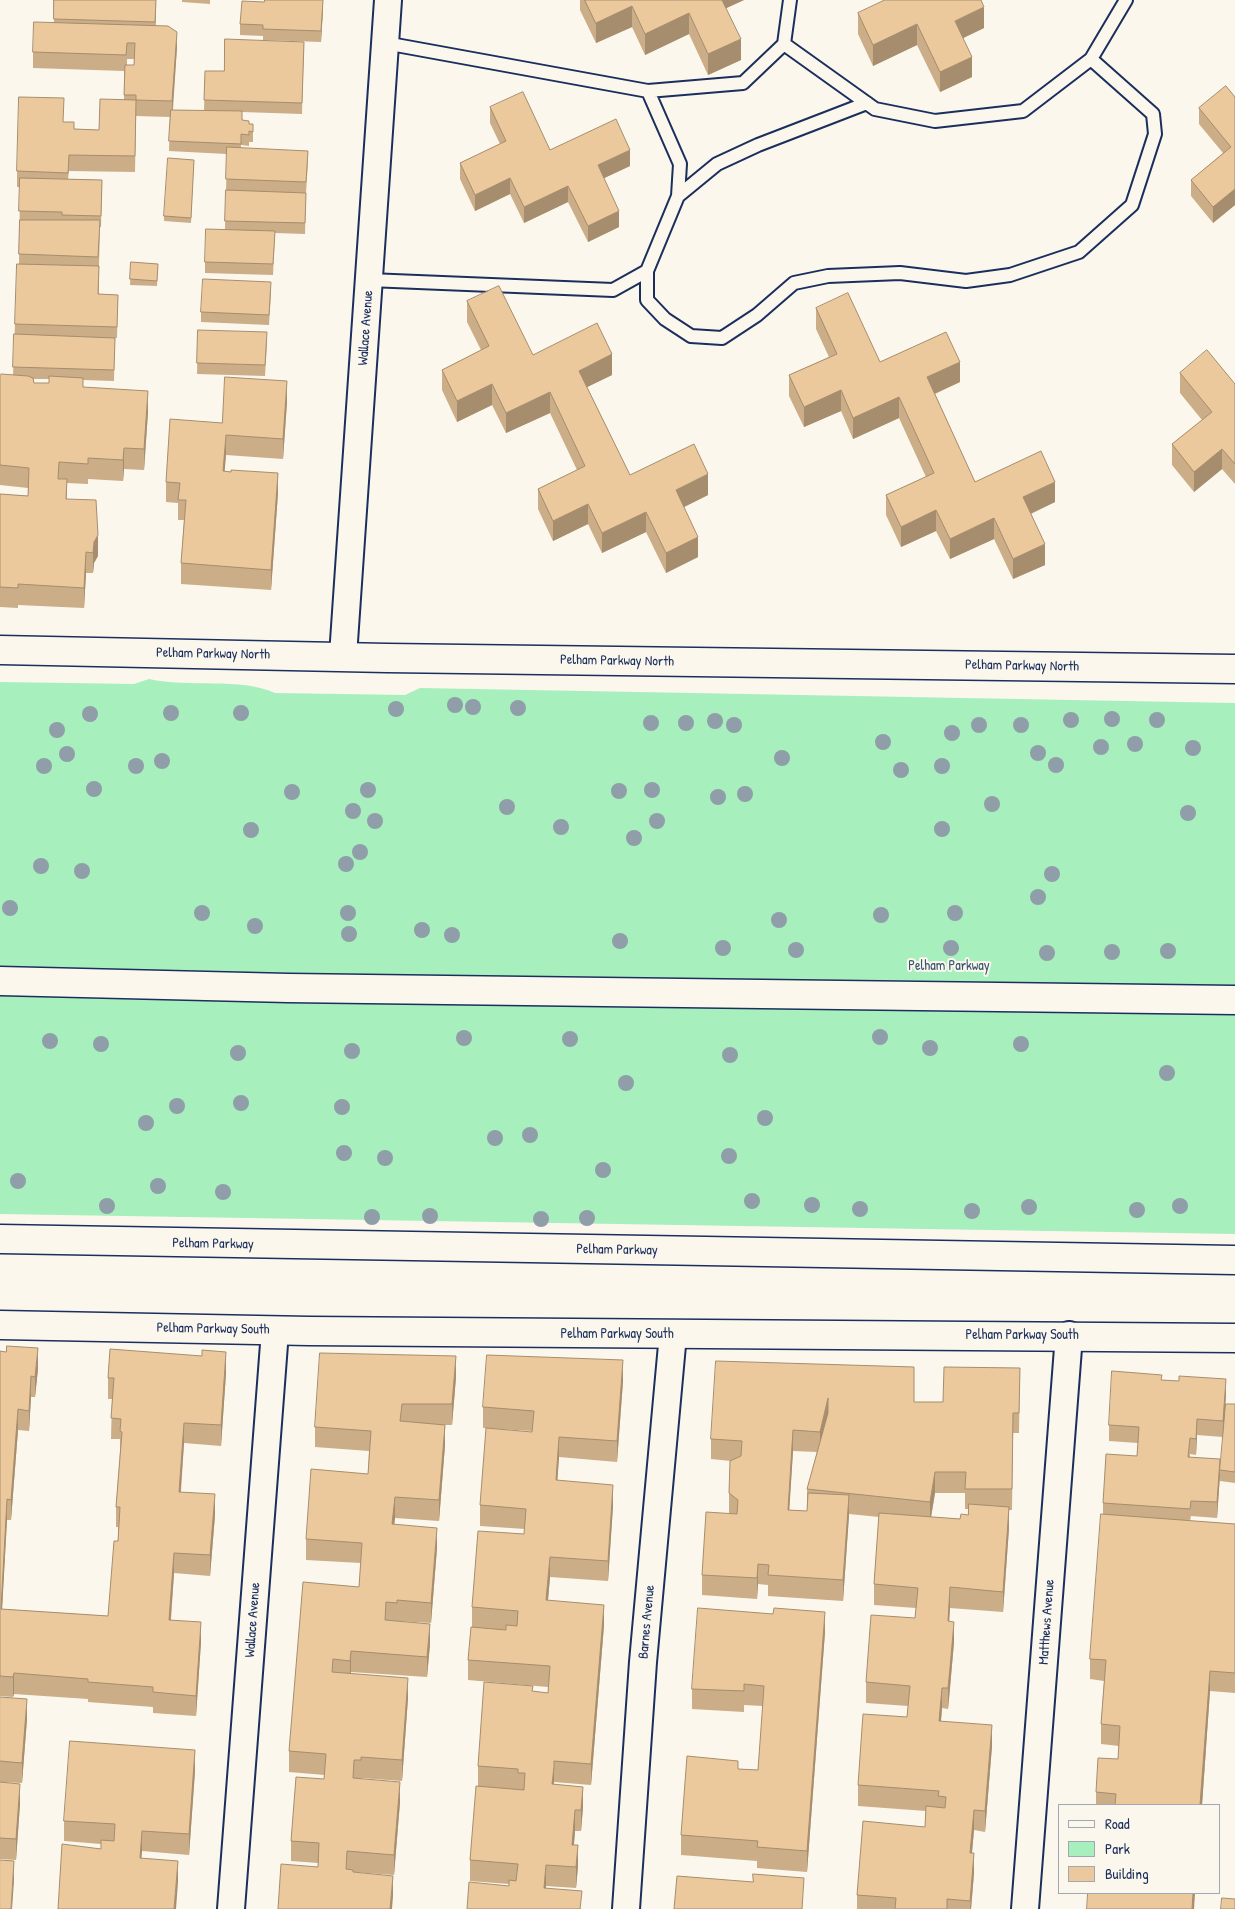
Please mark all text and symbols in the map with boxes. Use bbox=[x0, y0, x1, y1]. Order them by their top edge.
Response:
street label: Wallace Avenue bbox=[355, 290, 377, 366]
street label: Pelham Parkway North bbox=[156, 645, 270, 663]
street label: Pelham Parkway North bbox=[560, 652, 674, 670]
street label: Pelham Parkway North bbox=[965, 657, 1079, 675]
park label: Pelham Parkway bbox=[908, 958, 990, 974]
street label: Pelham Parkway bbox=[172, 1235, 254, 1253]
street label: Pelham Parkway bbox=[576, 1241, 658, 1259]
street label: Pelham Parkway South bbox=[156, 1320, 270, 1338]
street label: Pelham Parkway South bbox=[560, 1326, 674, 1342]
street label: Pelham Parkway South bbox=[965, 1327, 1079, 1343]
street label: Matthews Avenue bbox=[1036, 1579, 1058, 1665]
street label: Wallace Avenue bbox=[242, 1582, 264, 1658]
street label: Barnes Avenue bbox=[635, 1584, 659, 1660]
legend bbox=[1058, 1804, 1220, 1894]
text: Road bbox=[1105, 1813, 1130, 1834]
text: Park bbox=[1105, 1838, 1130, 1859]
text: Building bbox=[1105, 1863, 1149, 1884]

